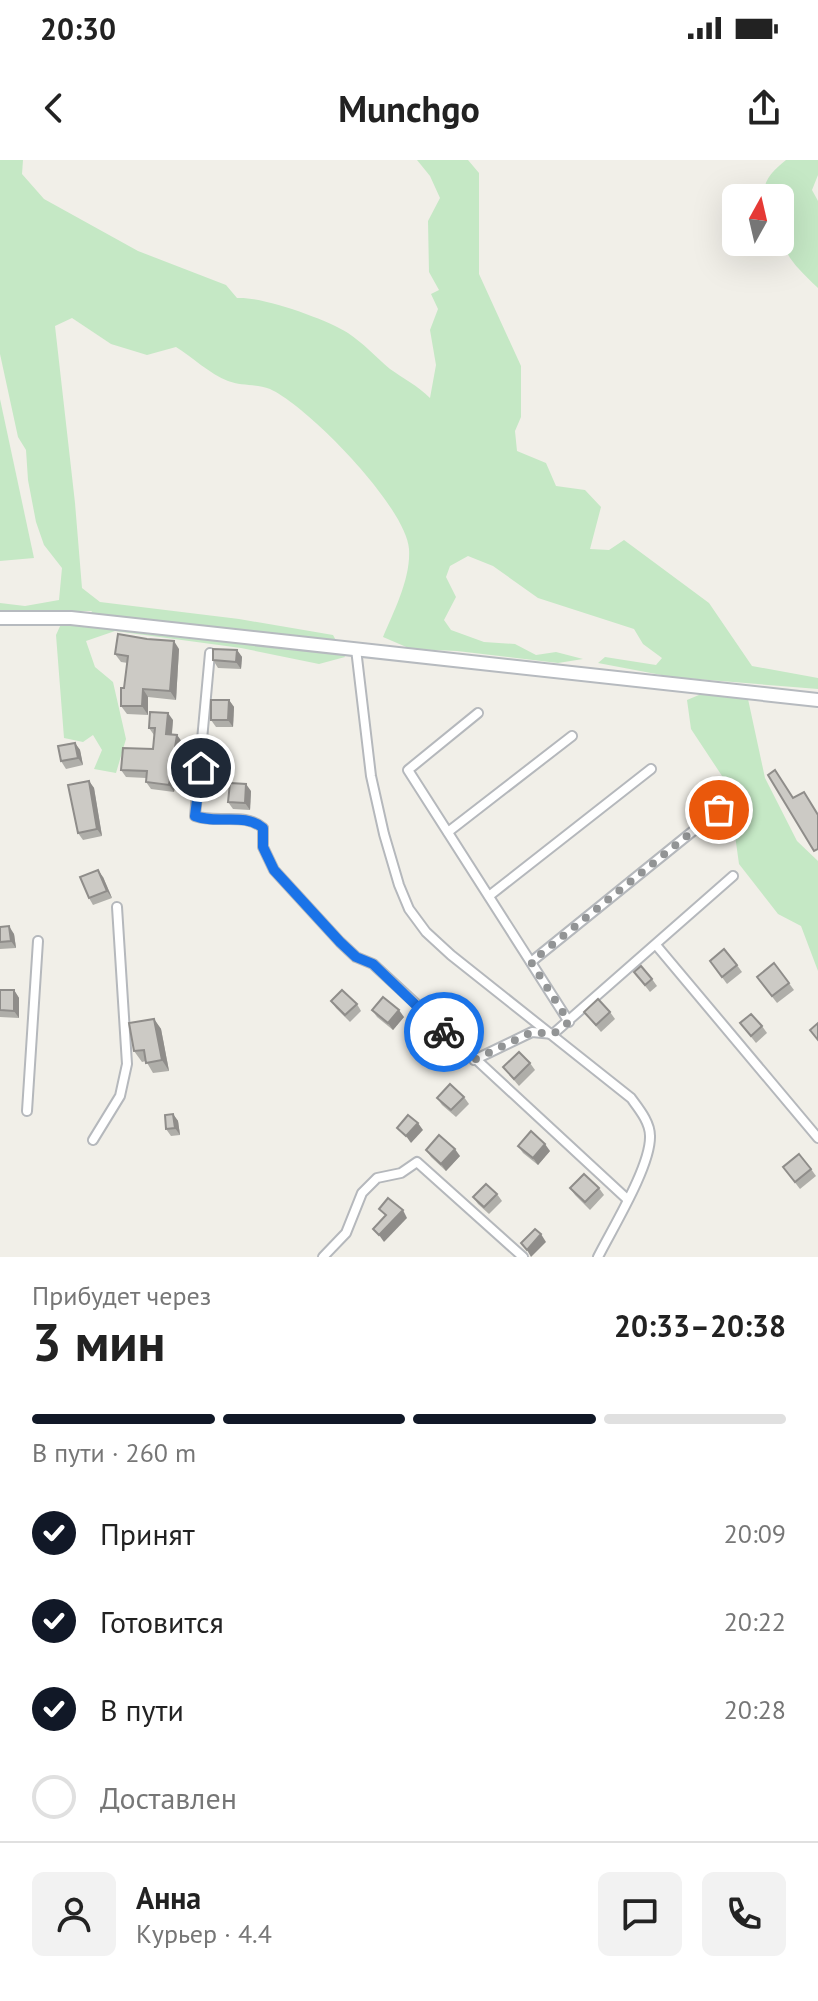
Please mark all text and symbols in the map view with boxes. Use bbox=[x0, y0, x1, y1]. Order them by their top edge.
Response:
text: 20:30 bbox=[40, 9, 116, 48]
text: Munchgo bbox=[338, 85, 480, 132]
icon: back bbox=[32, 86, 76, 130]
icon: share bbox=[742, 86, 786, 130]
north arrow bbox=[722, 184, 794, 256]
map controls bbox=[722, 184, 794, 256]
pin bbox=[167, 734, 235, 802]
icon: home bbox=[179, 746, 223, 790]
pin bbox=[685, 776, 753, 844]
icon: bag bbox=[697, 788, 741, 832]
courier bbox=[404, 992, 484, 1072]
icon: bike bbox=[422, 1010, 466, 1054]
text: Прибудет через bbox=[32, 1279, 211, 1312]
text: 20:33–20:38 bbox=[614, 1306, 786, 1345]
text: 3 мин bbox=[32, 1308, 166, 1375]
text: В пути · 260 m bbox=[32, 1436, 196, 1469]
icon: check bbox=[32, 1511, 76, 1555]
text: Принят bbox=[100, 1514, 195, 1553]
text: 20:09 bbox=[724, 1517, 786, 1550]
icon: check bbox=[32, 1599, 76, 1643]
text: Готовится bbox=[100, 1602, 224, 1641]
text: 20:22 bbox=[724, 1605, 786, 1638]
icon: check bbox=[32, 1687, 76, 1731]
text: В пути bbox=[100, 1690, 184, 1729]
text: 20:28 bbox=[724, 1693, 786, 1726]
text: Доставлен bbox=[100, 1778, 237, 1817]
button: person bbox=[32, 1872, 116, 1956]
button: chat bbox=[598, 1872, 682, 1956]
button: phone bbox=[702, 1872, 786, 1956]
text: Анна bbox=[136, 1878, 201, 1917]
text: Курьер · 4.4 bbox=[136, 1917, 272, 1950]

